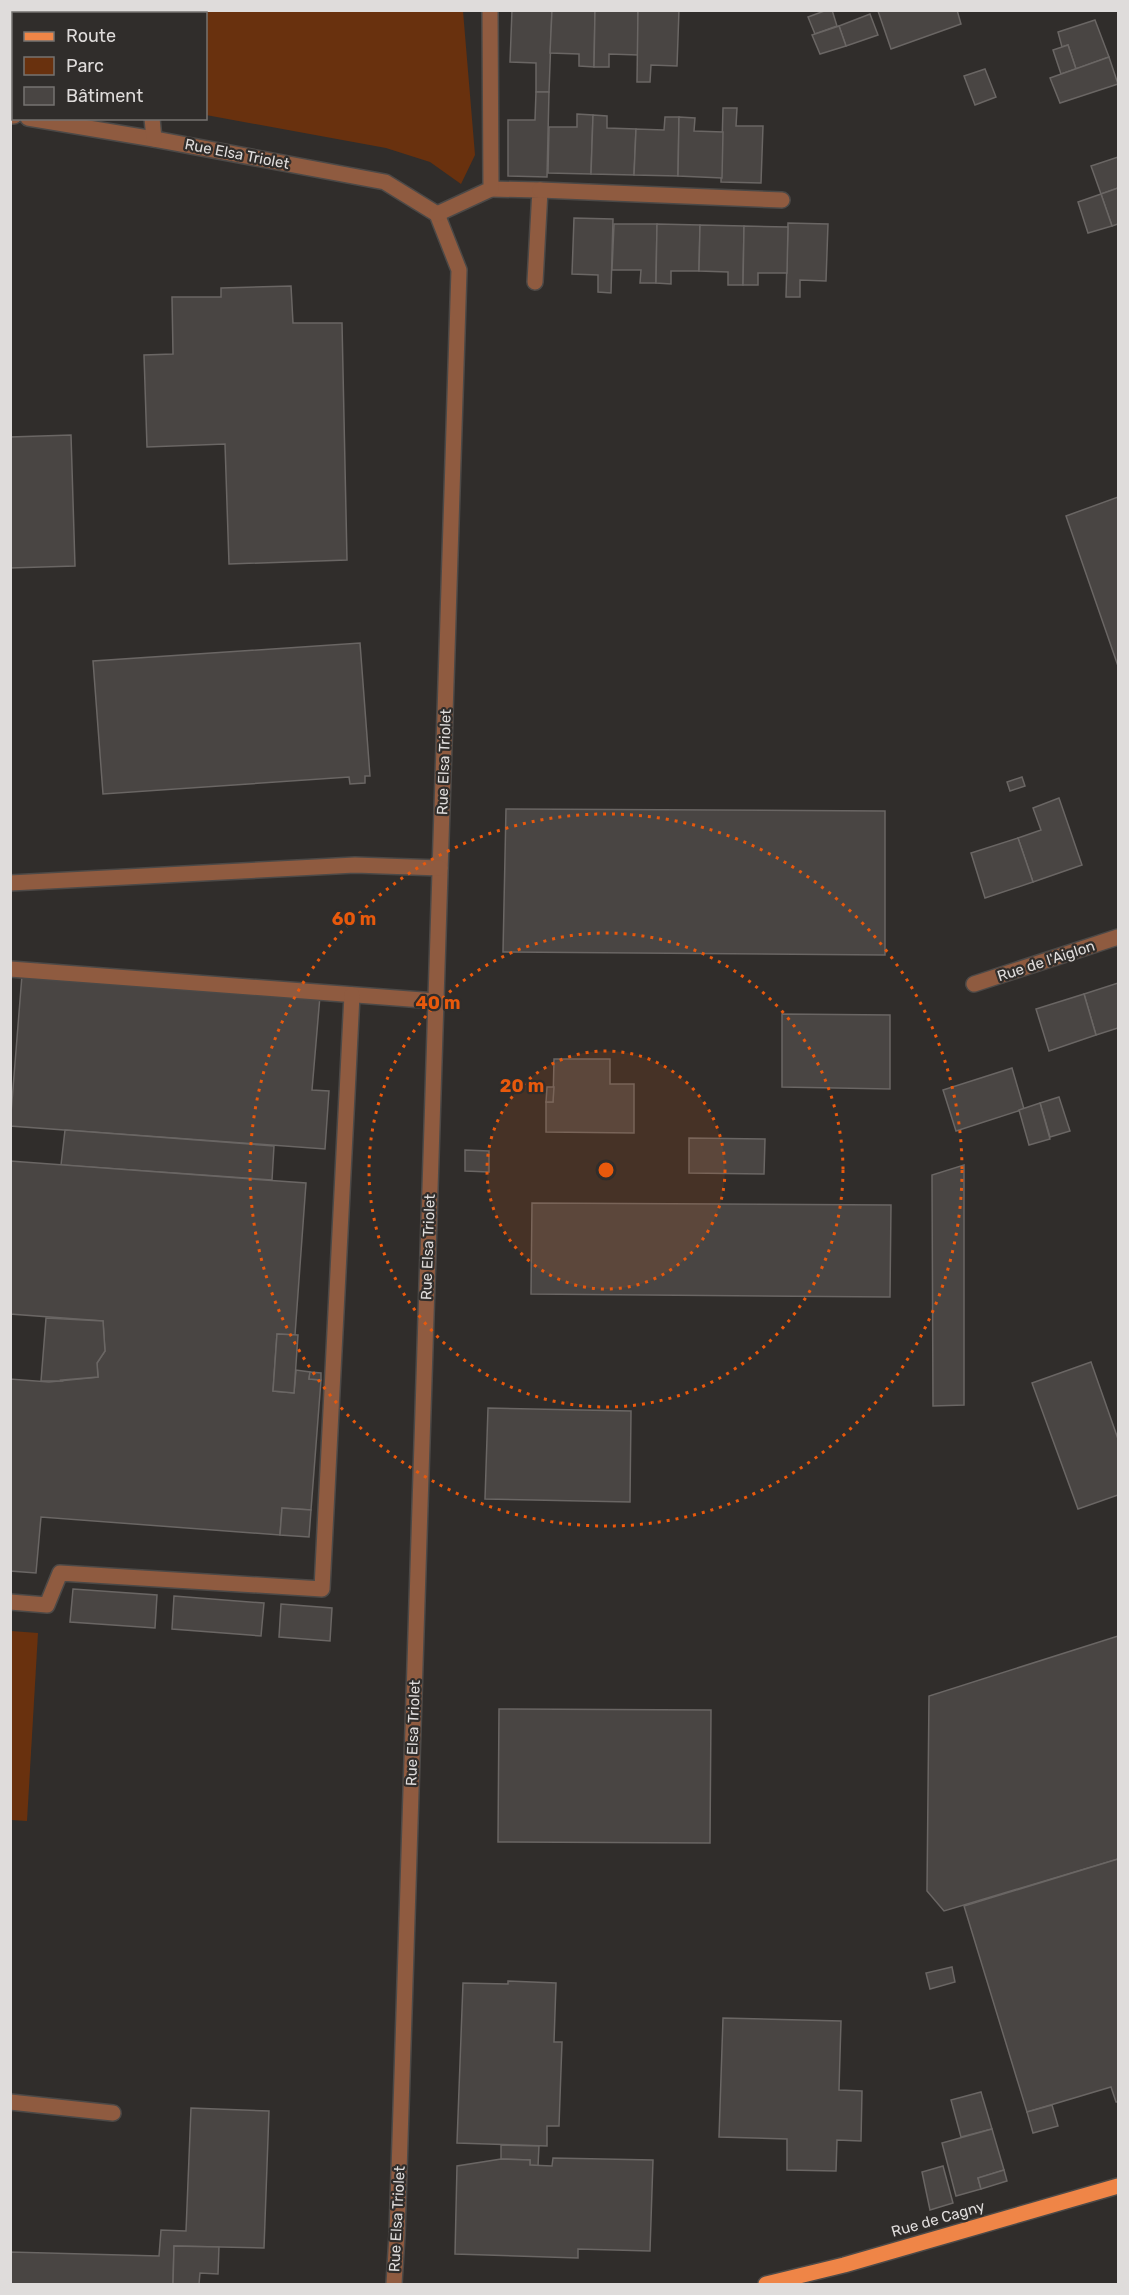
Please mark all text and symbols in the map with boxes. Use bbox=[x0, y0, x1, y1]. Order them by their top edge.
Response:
legend bbox=[12, 12, 207, 120]
text: Route bbox=[66, 25, 116, 47]
text: Parc bbox=[66, 55, 104, 77]
text: Bâtiment bbox=[66, 85, 143, 107]
street label: Rue Elsa Triolet bbox=[183, 135, 291, 173]
street label: Rue Elsa Triolet bbox=[433, 709, 455, 815]
text: 60 m bbox=[332, 908, 376, 930]
street label: Rue de l'Aiglon bbox=[995, 937, 1097, 985]
text: 40 m bbox=[416, 992, 460, 1014]
text: 20 m bbox=[500, 1075, 544, 1097]
centre of rings bbox=[596, 1160, 616, 1180]
street label: Rue Elsa Triolet bbox=[417, 1194, 439, 1300]
street label: Rue Elsa Triolet bbox=[402, 1680, 424, 1786]
street label: Rue Elsa Triolet bbox=[385, 2165, 409, 2272]
street label: Rue de Cagny bbox=[889, 2197, 987, 2241]

